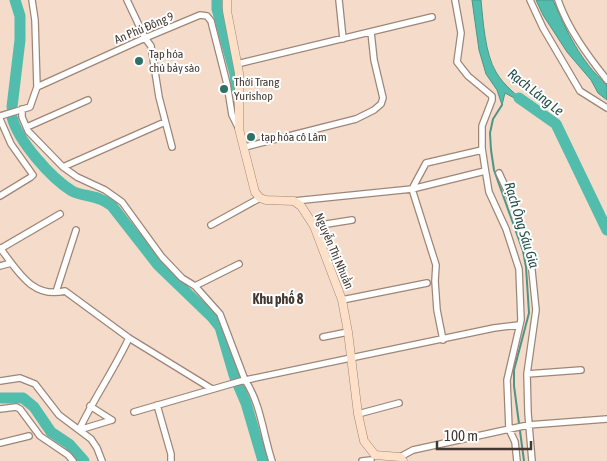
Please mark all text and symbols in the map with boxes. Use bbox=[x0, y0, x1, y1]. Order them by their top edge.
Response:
street label: An Phú Đông 9 bbox=[112, 9, 176, 47]
place label: Tạp hóa chú bảy sào bbox=[149, 47, 200, 75]
marker: Tạp hóa chú bảy sào bbox=[133, 55, 145, 67]
water label: Rạch Láng Le bbox=[505, 65, 567, 119]
place label: Thời Trang Yurishop bbox=[234, 75, 280, 103]
marker: Thời Trang Yurishop bbox=[218, 83, 230, 95]
place label: tạp hóa cô Lâm bbox=[261, 130, 327, 144]
marker: tạp hóa cô Lâm bbox=[245, 131, 257, 143]
water label: Rạch Ông Sáu Gia bbox=[501, 180, 543, 270]
street label: Nguyễn Thị Nhuần bbox=[312, 211, 356, 291]
district label: Khu phố 8 bbox=[253, 290, 304, 307]
scale bar bbox=[437, 418, 531, 450]
text: 100 m bbox=[444, 427, 478, 444]

